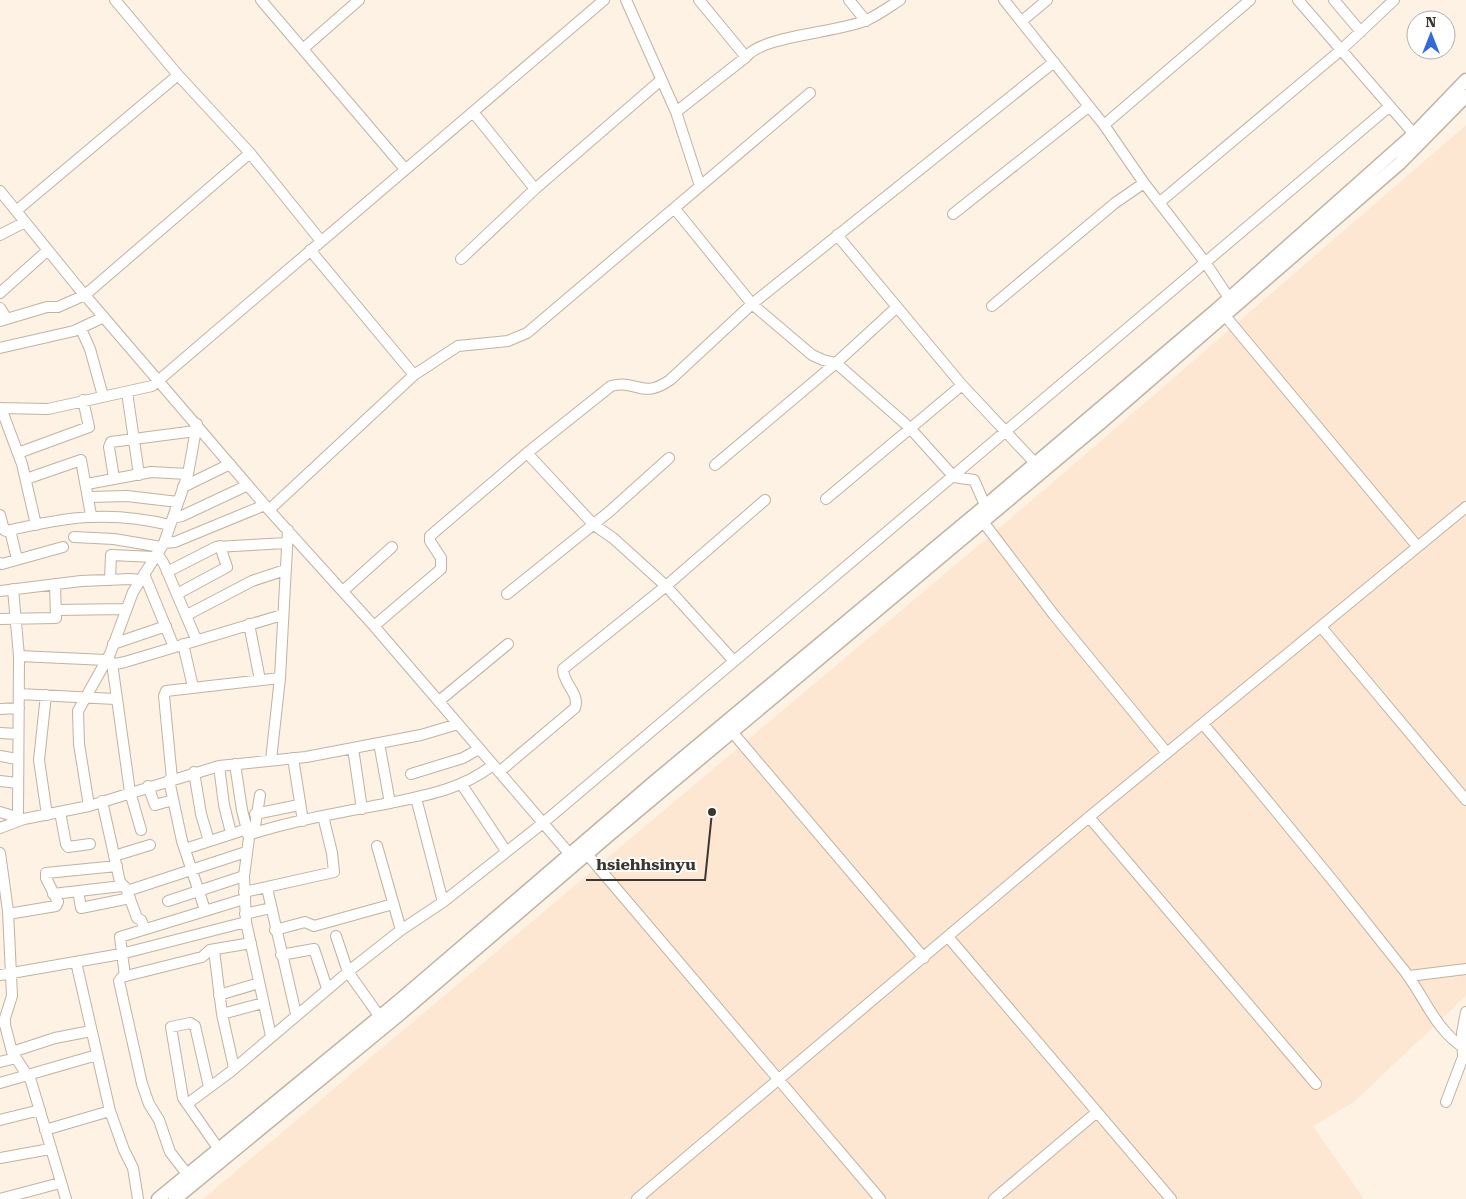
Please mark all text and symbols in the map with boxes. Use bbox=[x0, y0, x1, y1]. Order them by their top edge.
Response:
north arrow bbox=[1406, 10, 1456, 60]
text: N bbox=[1426, 14, 1437, 30]
callout: hsiehhsinyu bbox=[586, 849, 705, 880]
text: hsiehhsinyu bbox=[596, 855, 696, 874]

